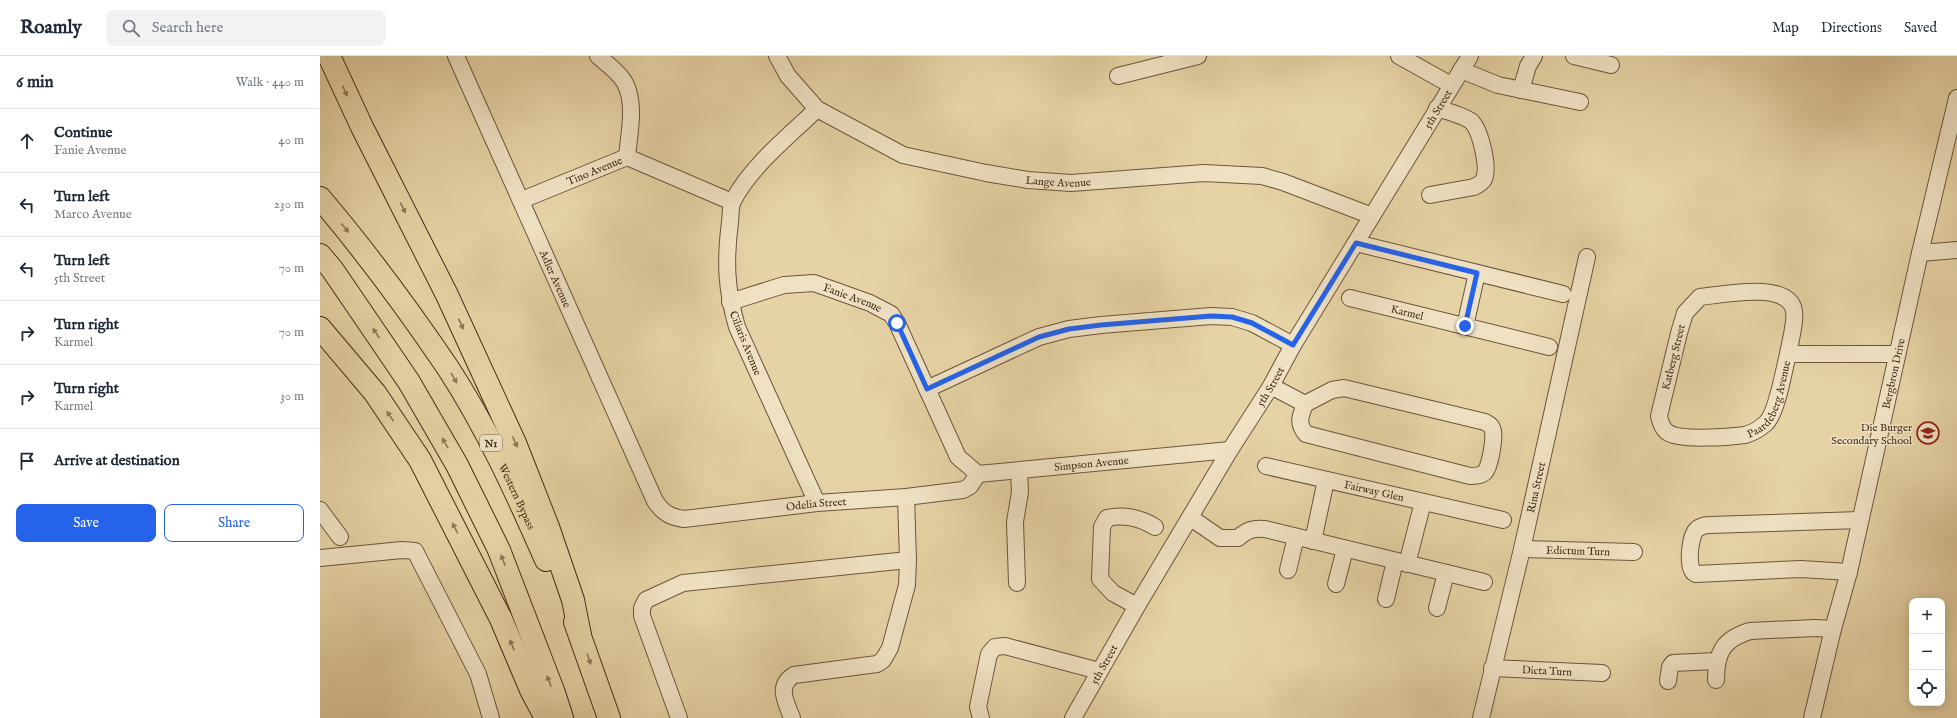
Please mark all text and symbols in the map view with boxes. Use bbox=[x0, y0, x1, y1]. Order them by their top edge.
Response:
search box bbox=[106, 10, 386, 46]
text: Roamly bbox=[20, 16, 82, 40]
icon: search bbox=[120, 17, 142, 39]
text: Search here bbox=[152, 18, 223, 37]
text: Map bbox=[1772, 19, 1799, 37]
text: Directions bbox=[1821, 19, 1882, 37]
text: Saved bbox=[1904, 19, 1937, 37]
text: 6 min bbox=[16, 72, 54, 93]
text: Walk · 440 m bbox=[236, 74, 304, 91]
one-way arrow bbox=[343, 86, 349, 98]
street label: 5th Street bbox=[1421, 87, 1456, 132]
text: Continue bbox=[54, 123, 112, 142]
icon: ahead bbox=[16, 130, 38, 152]
text: 40 m bbox=[278, 132, 304, 149]
text: Fanie Avenue bbox=[54, 142, 127, 159]
street label: Tino Avenue bbox=[565, 154, 624, 189]
street label: Lange Avenue bbox=[1025, 174, 1091, 191]
text: Turn left bbox=[54, 187, 110, 206]
icon: left bbox=[16, 194, 38, 216]
text: 230 m bbox=[274, 196, 304, 213]
one-way arrow bbox=[400, 202, 406, 214]
text: Marco Avenue bbox=[54, 206, 132, 223]
one-way arrow bbox=[341, 222, 350, 233]
street label: Adler Avenue bbox=[535, 247, 574, 310]
text: Turn left bbox=[54, 251, 110, 270]
icon: left bbox=[16, 258, 38, 280]
text: 70 m bbox=[279, 260, 304, 277]
text: 5th Street bbox=[54, 270, 105, 287]
street label: Fanie Avenue bbox=[821, 281, 884, 316]
street label: Karmel bbox=[1389, 302, 1425, 324]
street label: Ciliaris Avenue bbox=[726, 309, 764, 378]
route start bbox=[888, 314, 906, 332]
text: Turn right bbox=[54, 315, 119, 334]
route end bbox=[1456, 317, 1474, 335]
one-way arrow bbox=[458, 318, 464, 330]
icon: right bbox=[16, 322, 38, 344]
street label: Katberg Street bbox=[1659, 323, 1689, 392]
text: 70 m bbox=[279, 324, 304, 341]
one-way arrow bbox=[372, 328, 380, 339]
text: Karmel bbox=[54, 334, 93, 351]
street label: Bergbron Drive bbox=[1879, 337, 1909, 410]
street label: Paardeberg Avenue bbox=[1745, 359, 1794, 442]
street label: 5th Street bbox=[1254, 364, 1288, 409]
one-way arrow bbox=[450, 372, 457, 384]
text: Turn right bbox=[54, 379, 119, 398]
icon: right bbox=[16, 386, 38, 408]
text: 30 m bbox=[280, 388, 304, 405]
text: Karmel bbox=[54, 398, 93, 415]
one-way arrow bbox=[386, 411, 394, 421]
school or university icon: Die Burger Secondary School bbox=[1915, 420, 1941, 446]
place label: Die Burger Secondary School bbox=[1831, 421, 1912, 448]
road number: N1 bbox=[480, 435, 502, 451]
one-way arrow bbox=[441, 437, 448, 449]
one-way arrow bbox=[512, 437, 518, 448]
icon: arrive bbox=[16, 450, 38, 472]
text: Arrive at destination bbox=[54, 451, 180, 470]
street label: Simpson Avenue bbox=[1054, 454, 1129, 475]
street label: Rina Street bbox=[1524, 461, 1549, 514]
street label: Western Bypass bbox=[495, 462, 538, 532]
street label: Fairway Glen bbox=[1343, 478, 1405, 505]
street label: Odelia Street bbox=[785, 495, 847, 515]
button: Save bbox=[16, 504, 156, 542]
button: Share bbox=[164, 504, 304, 542]
one-way arrow bbox=[452, 522, 458, 534]
street label: Edictum Turn bbox=[1546, 544, 1610, 559]
one-way arrow bbox=[499, 553, 505, 565]
map controls bbox=[1909, 598, 1945, 706]
button: + bbox=[1909, 598, 1945, 634]
button: − bbox=[1909, 634, 1945, 670]
one-way arrow bbox=[509, 639, 515, 650]
street label: 5th Street bbox=[1088, 642, 1122, 687]
one-way arrow bbox=[586, 653, 592, 665]
street label: Dicta Turn bbox=[1522, 663, 1572, 680]
button: locate bbox=[1909, 670, 1945, 706]
one-way arrow bbox=[546, 675, 552, 687]

